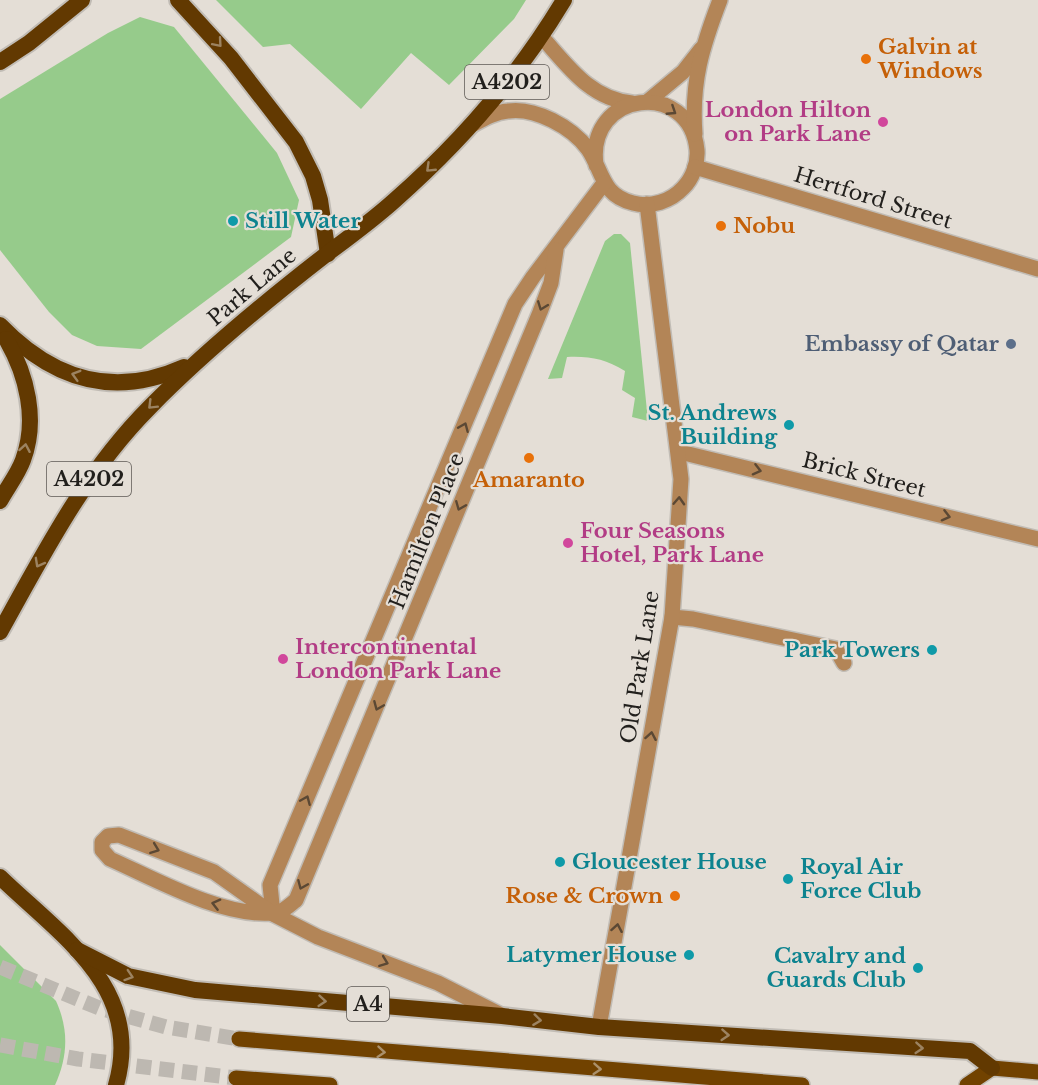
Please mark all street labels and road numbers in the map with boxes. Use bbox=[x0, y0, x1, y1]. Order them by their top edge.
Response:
road number: A4202 bbox=[465, 65, 549, 99]
street label: Hertford Street bbox=[791, 162, 955, 234]
street label: Park Lane bbox=[202, 242, 302, 332]
street label: Brick Street bbox=[800, 447, 929, 503]
street label: Hamilton Place bbox=[384, 449, 470, 613]
road number: A4202 bbox=[47, 462, 131, 496]
street label: Old Park Lane bbox=[615, 589, 665, 745]
road number: A4 bbox=[347, 987, 389, 1021]

